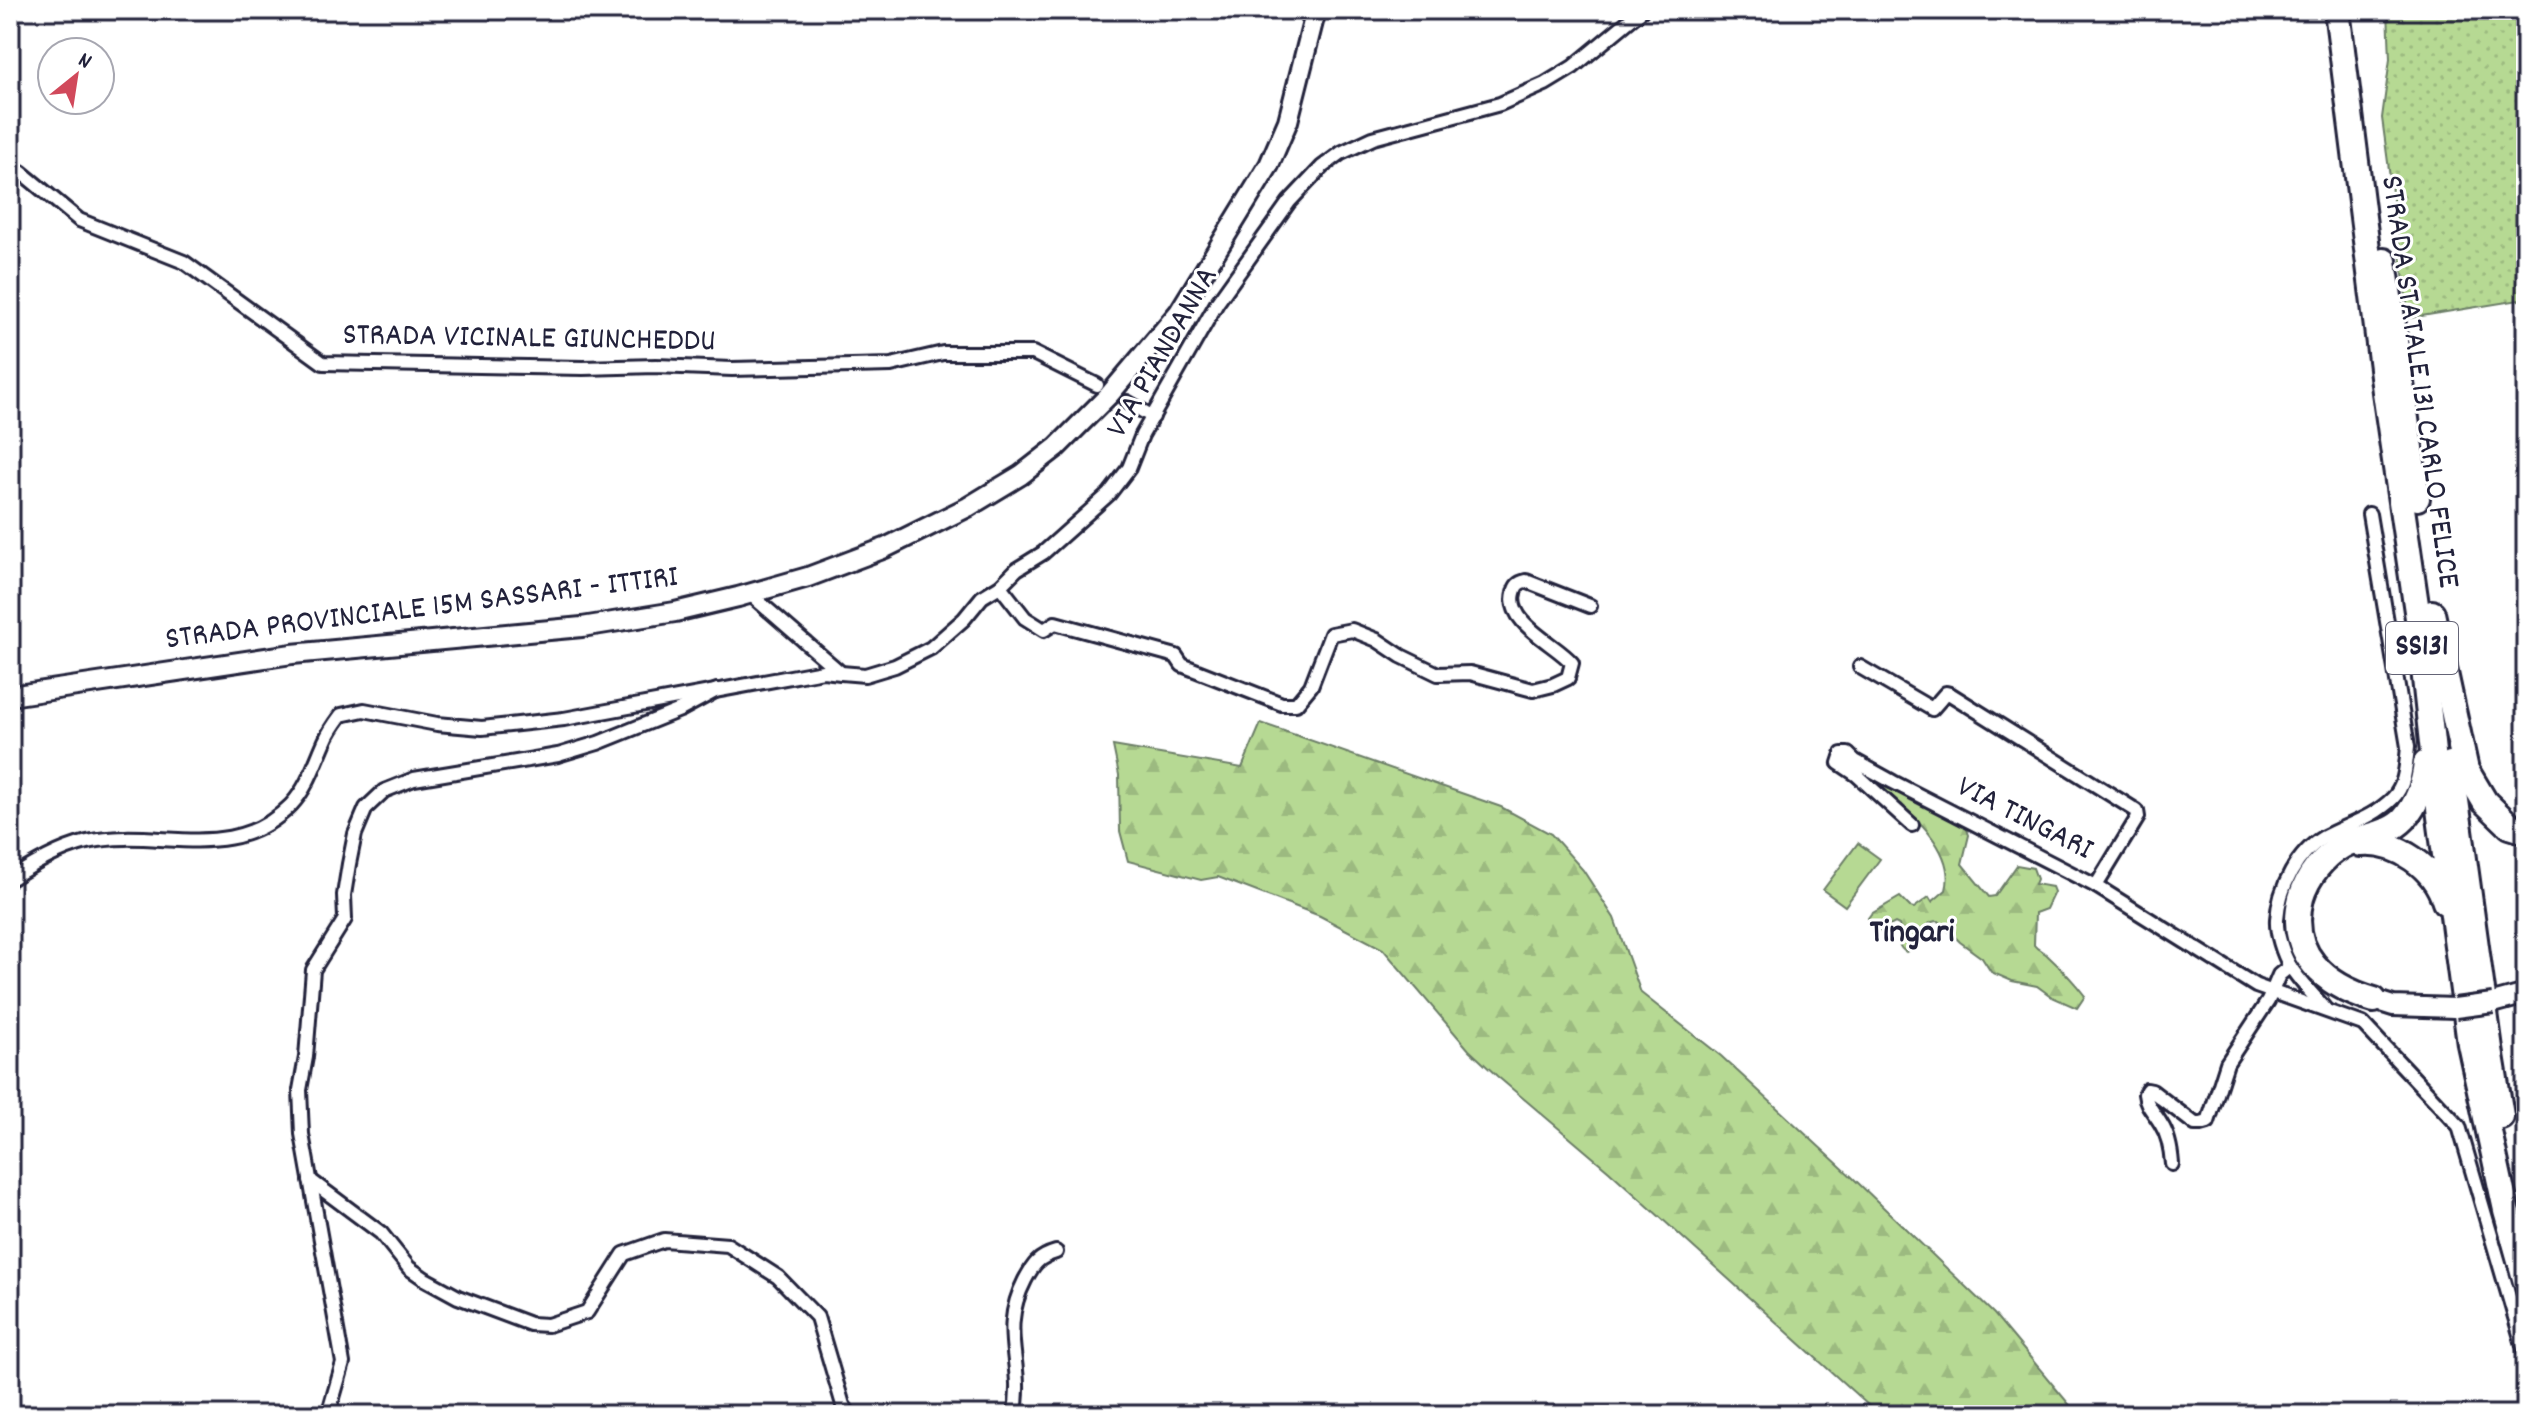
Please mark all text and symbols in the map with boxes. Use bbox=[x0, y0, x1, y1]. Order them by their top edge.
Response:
north arrow bbox=[36, 36, 116, 116]
text: N bbox=[72, 46, 97, 78]
street label: STRADA STATALE 131 CARLO FELICE bbox=[2366, 173, 2470, 592]
street label: VIA PIANDANNA bbox=[1096, 259, 1232, 447]
street label: STRADA VICINALE GIUNCHEDDU bbox=[342, 314, 716, 366]
street label: STRADA PROVINCIALE 15M SASSARI - ITTIRI bbox=[163, 556, 681, 664]
road number: SS131 bbox=[2386, 622, 2458, 674]
street label: VIA TINGARI bbox=[1948, 766, 2100, 874]
district label: Tingari bbox=[1869, 910, 1955, 959]

